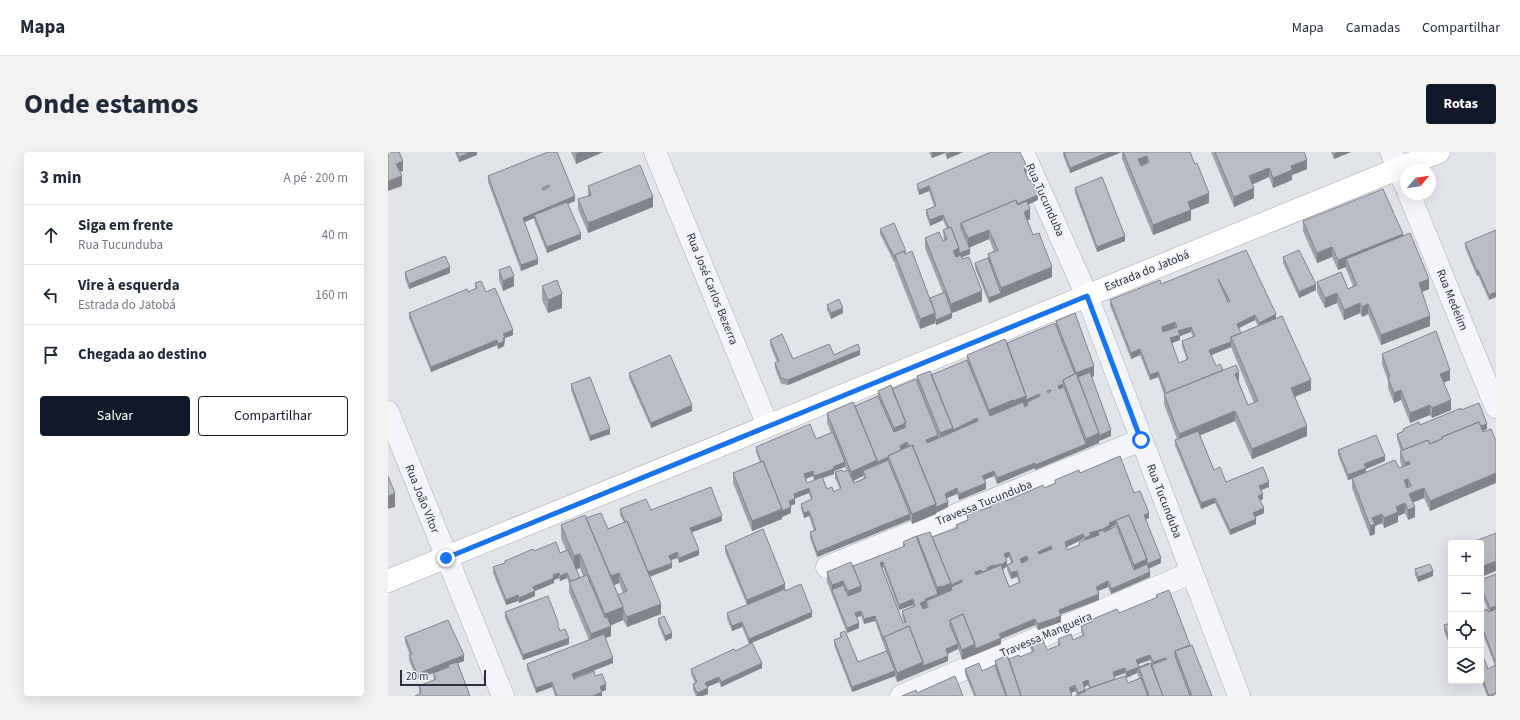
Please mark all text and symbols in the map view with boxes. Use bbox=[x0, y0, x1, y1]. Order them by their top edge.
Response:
text: Mapa bbox=[20, 14, 65, 41]
text: Mapa bbox=[1292, 18, 1324, 38]
text: Camadas bbox=[1346, 18, 1400, 38]
text: Compartilhar bbox=[1422, 18, 1500, 38]
text: Onde estamos bbox=[24, 84, 198, 124]
button: Rotas bbox=[1426, 84, 1496, 124]
street label: Rua Tucunduba bbox=[1021, 161, 1069, 239]
north arrow bbox=[1400, 164, 1436, 200]
text: 3 min bbox=[40, 166, 81, 190]
text: A pé · 200 m bbox=[283, 169, 348, 187]
text: Siga em frente bbox=[78, 215, 173, 236]
icon: ahead bbox=[40, 224, 62, 246]
text: 40 m bbox=[322, 226, 348, 244]
street label: Rua José Carlos Bezerra bbox=[682, 230, 742, 348]
text: Rua Tucunduba bbox=[78, 236, 163, 254]
street label: Estrada do Jatobá bbox=[1102, 246, 1192, 296]
street label: Rua Medelim bbox=[1432, 267, 1472, 333]
text: Vire à esquerda bbox=[78, 275, 180, 296]
icon: left bbox=[40, 284, 62, 306]
text: 160 m bbox=[315, 286, 348, 304]
text: Estrada do Jatobá bbox=[78, 296, 176, 314]
icon: arrive bbox=[40, 344, 62, 366]
text: Chegada ao destino bbox=[78, 344, 207, 365]
button: Salvar bbox=[40, 396, 190, 436]
button: Compartilhar bbox=[198, 396, 348, 436]
route start bbox=[1132, 431, 1150, 449]
street label: Rua Tucunduba bbox=[1142, 461, 1186, 541]
street label: Rua João Vítor bbox=[401, 462, 444, 537]
street label: Travessa Tucunduba bbox=[933, 476, 1035, 530]
map controls bbox=[1448, 540, 1484, 684]
button: + bbox=[1448, 540, 1484, 576]
route end bbox=[437, 549, 455, 567]
button: − bbox=[1448, 576, 1484, 612]
street label: Travessa Mangueira bbox=[997, 608, 1095, 662]
button: locate bbox=[1448, 612, 1484, 648]
button: layers bbox=[1448, 648, 1484, 684]
scale bar bbox=[400, 668, 486, 687]
text: 20 m bbox=[406, 669, 428, 684]

